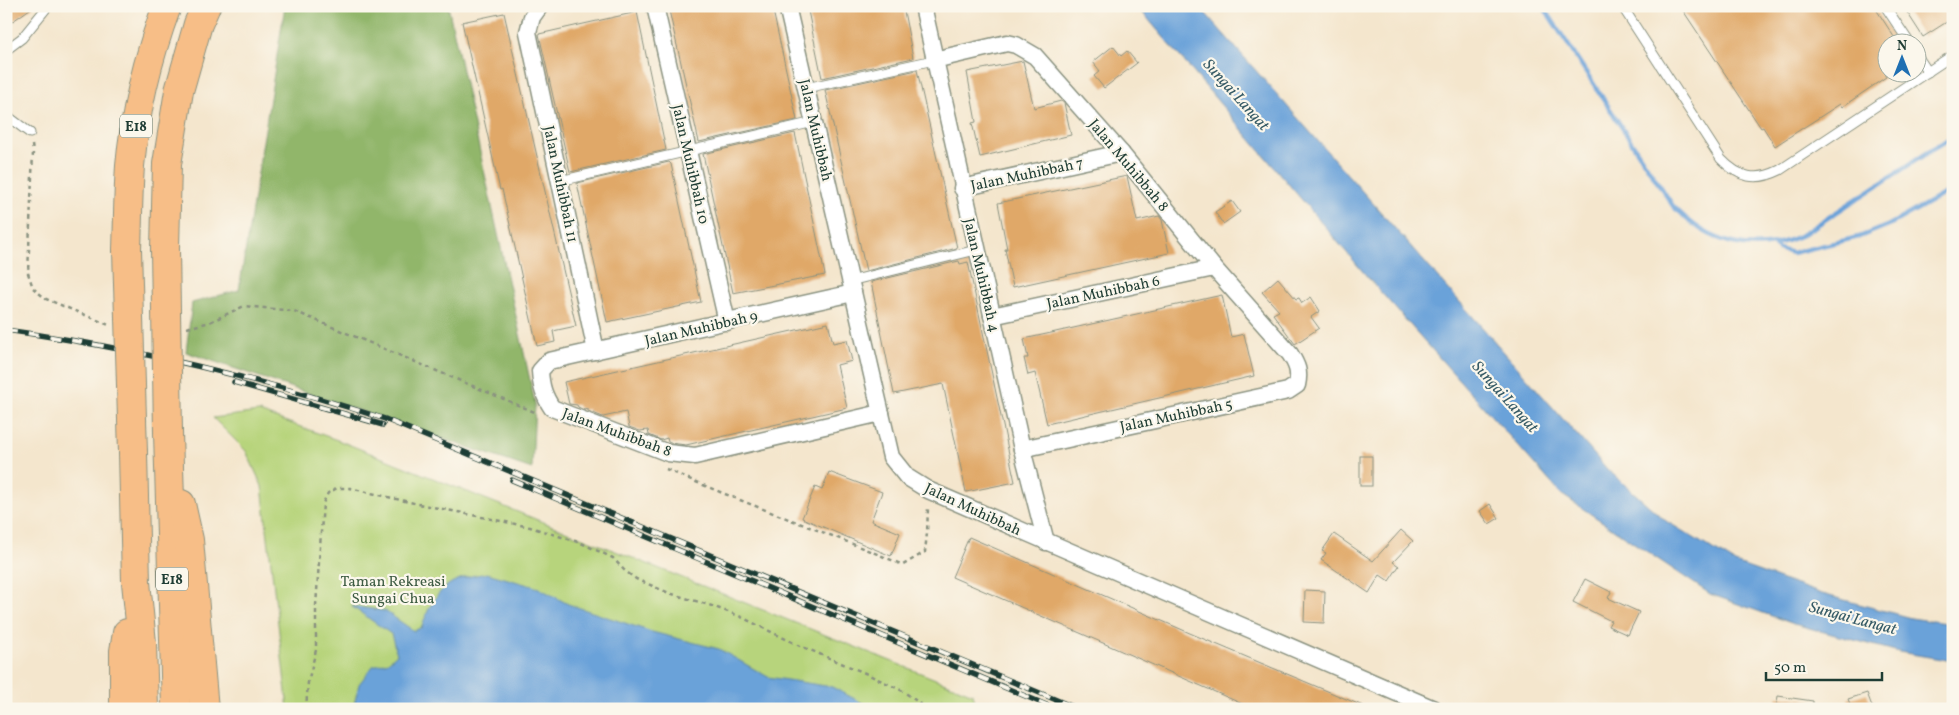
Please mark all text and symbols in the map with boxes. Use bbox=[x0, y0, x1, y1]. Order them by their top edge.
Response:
north arrow bbox=[1876, 32, 1926, 82]
text: N bbox=[1897, 37, 1907, 56]
water label: Sungai Langat bbox=[1197, 55, 1274, 137]
street label: Jalan Muhibbah bbox=[793, 77, 837, 184]
street label: Jalan Muhibbah 10 bbox=[666, 102, 714, 226]
road number: E18 bbox=[120, 114, 152, 138]
street label: Jalan Muhibbah 8 bbox=[1083, 115, 1173, 217]
street label: Jalan Muhibbah 11 bbox=[537, 124, 582, 245]
street label: Jalan Muhibbah 7 bbox=[969, 153, 1086, 198]
street label: Jalan Muhibbah 4 bbox=[957, 216, 1004, 335]
street label: Jalan Muhibbah 6 bbox=[1045, 271, 1162, 316]
street label: Jalan Muhibbah 9 bbox=[643, 306, 760, 353]
water label: Sungai Langat bbox=[1466, 357, 1543, 439]
street label: Jalan Muhibbah 5 bbox=[1118, 394, 1235, 439]
street label: Jalan Muhibbah 8 bbox=[559, 404, 674, 463]
street label: Jalan Muhibbah bbox=[921, 479, 1024, 542]
road number: E18 bbox=[156, 568, 188, 590]
park label: Taman Rekreasi Sungai Chua bbox=[340, 572, 446, 610]
water label: Sungai Langat bbox=[1806, 597, 1899, 641]
scale bar bbox=[1766, 650, 1883, 682]
text: 50 m bbox=[1774, 658, 1806, 679]

